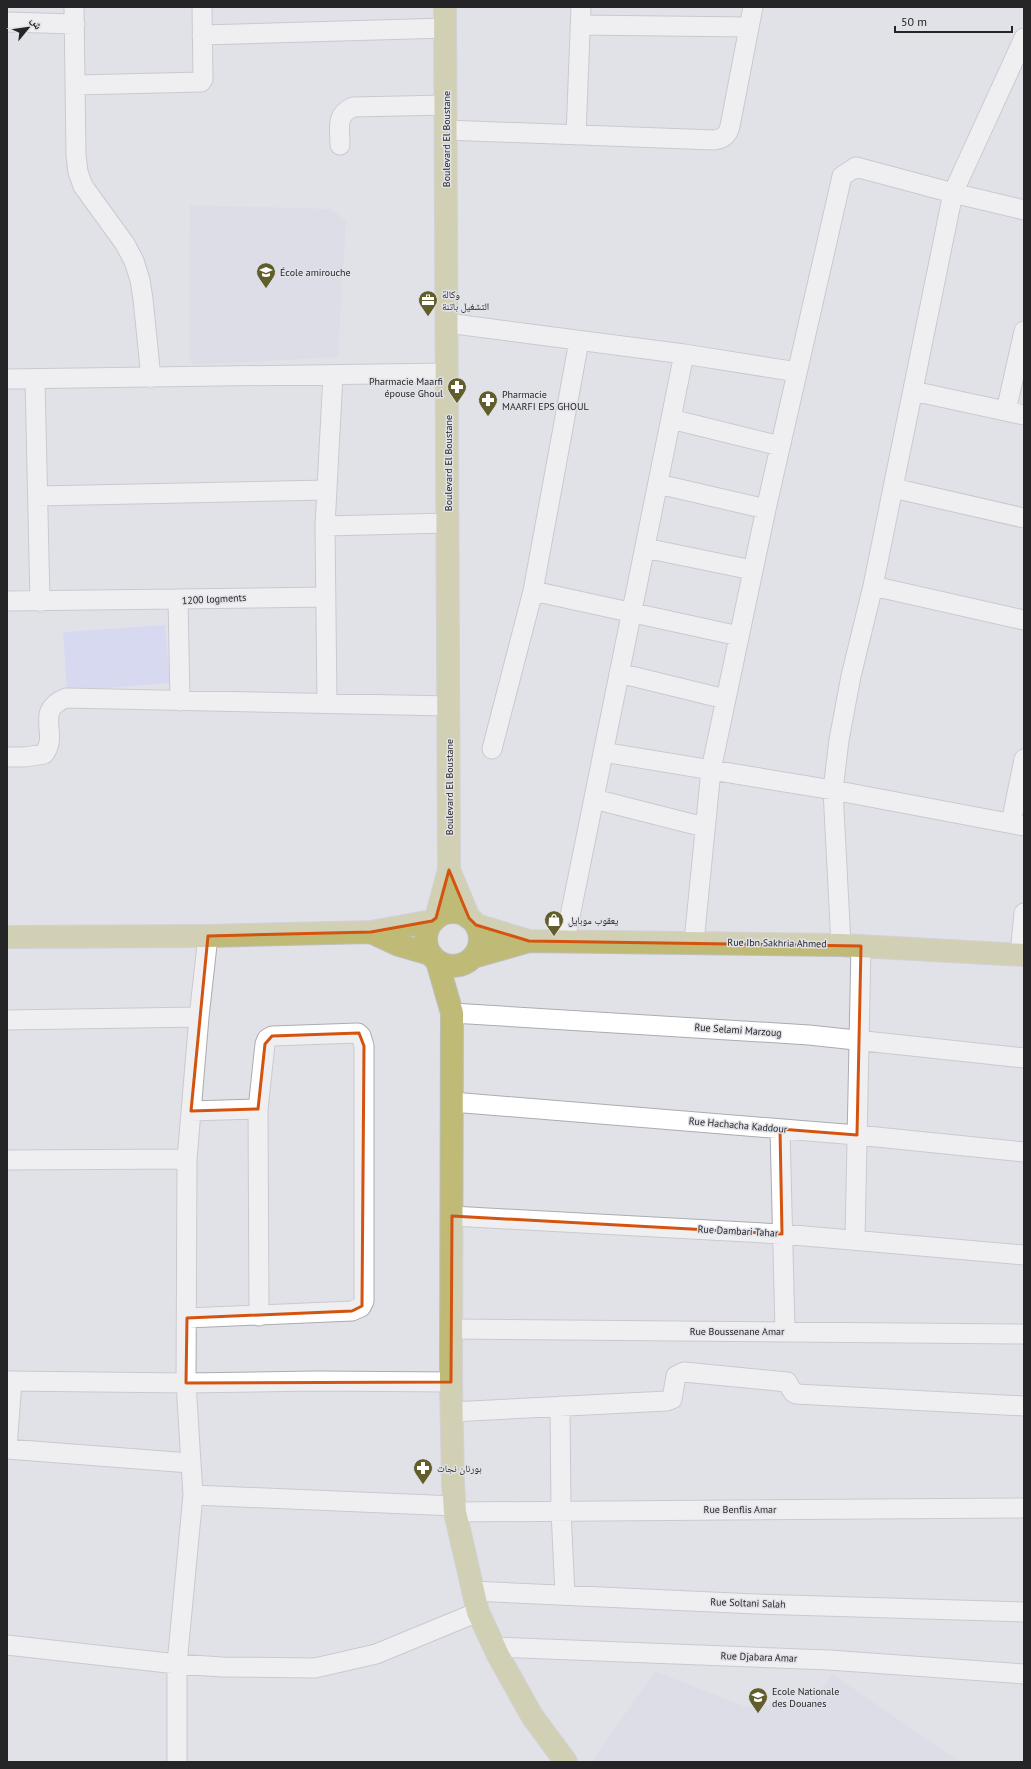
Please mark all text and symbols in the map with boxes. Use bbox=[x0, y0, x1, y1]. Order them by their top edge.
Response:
north arrow bbox=[8, 8, 48, 48]
scale bar bbox=[895, 8, 1012, 34]
text: 50 m bbox=[901, 14, 927, 29]
text: ش bbox=[27, 15, 46, 32]
street label: Boulevard El Boustane bbox=[440, 91, 453, 187]
school or university icon: École amirouche bbox=[255, 261, 277, 289]
place label: École amirouche bbox=[280, 266, 351, 279]
place label: وكالة التشغيل باتنة bbox=[442, 288, 489, 313]
office icon: وكالة التشغيل باتنة bbox=[417, 289, 439, 317]
place label: Pharmacie Maarfi épouse Ghoul bbox=[369, 375, 443, 400]
pharmacy icon: Pharmacie Maarfi épouse Ghoul bbox=[446, 376, 468, 404]
place label: Pharmacie MAARFI EPS GHOUL bbox=[502, 388, 589, 413]
pharmacy icon: Pharmacie MAARFI EPS GHOUL bbox=[477, 389, 499, 417]
street label: Boulevard El Boustane bbox=[442, 415, 455, 511]
street label: 1200 logments bbox=[182, 591, 246, 607]
street label: Boulevard El Boustane bbox=[443, 739, 456, 835]
shop icon: يعقوب موبايل bbox=[543, 909, 565, 937]
place label: يعقوب موبايل bbox=[568, 914, 618, 927]
street label: Rue Ibn Sakhria Ahmed bbox=[727, 936, 827, 950]
street label: Rue Selami Marzoug bbox=[694, 1020, 782, 1040]
street label: Rue Hachacha Kaddour bbox=[688, 1114, 788, 1136]
street label: Rue Dambari Tahar bbox=[697, 1222, 779, 1240]
street label: Rue Boussenane Amar bbox=[690, 1325, 785, 1338]
pharmacy icon: بورنان نجات bbox=[412, 1457, 434, 1485]
place label: بورنان نجات bbox=[437, 1462, 482, 1475]
street label: Rue Benflis Amar bbox=[704, 1503, 777, 1516]
street label: Rue Soltani Salah bbox=[710, 1595, 786, 1611]
street label: Rue Djabara Amar bbox=[721, 1649, 798, 1665]
place label: Ecole Nationale des Douanes bbox=[772, 1685, 839, 1710]
school or university icon: Ecole Nationale des Douanes bbox=[747, 1686, 769, 1714]

